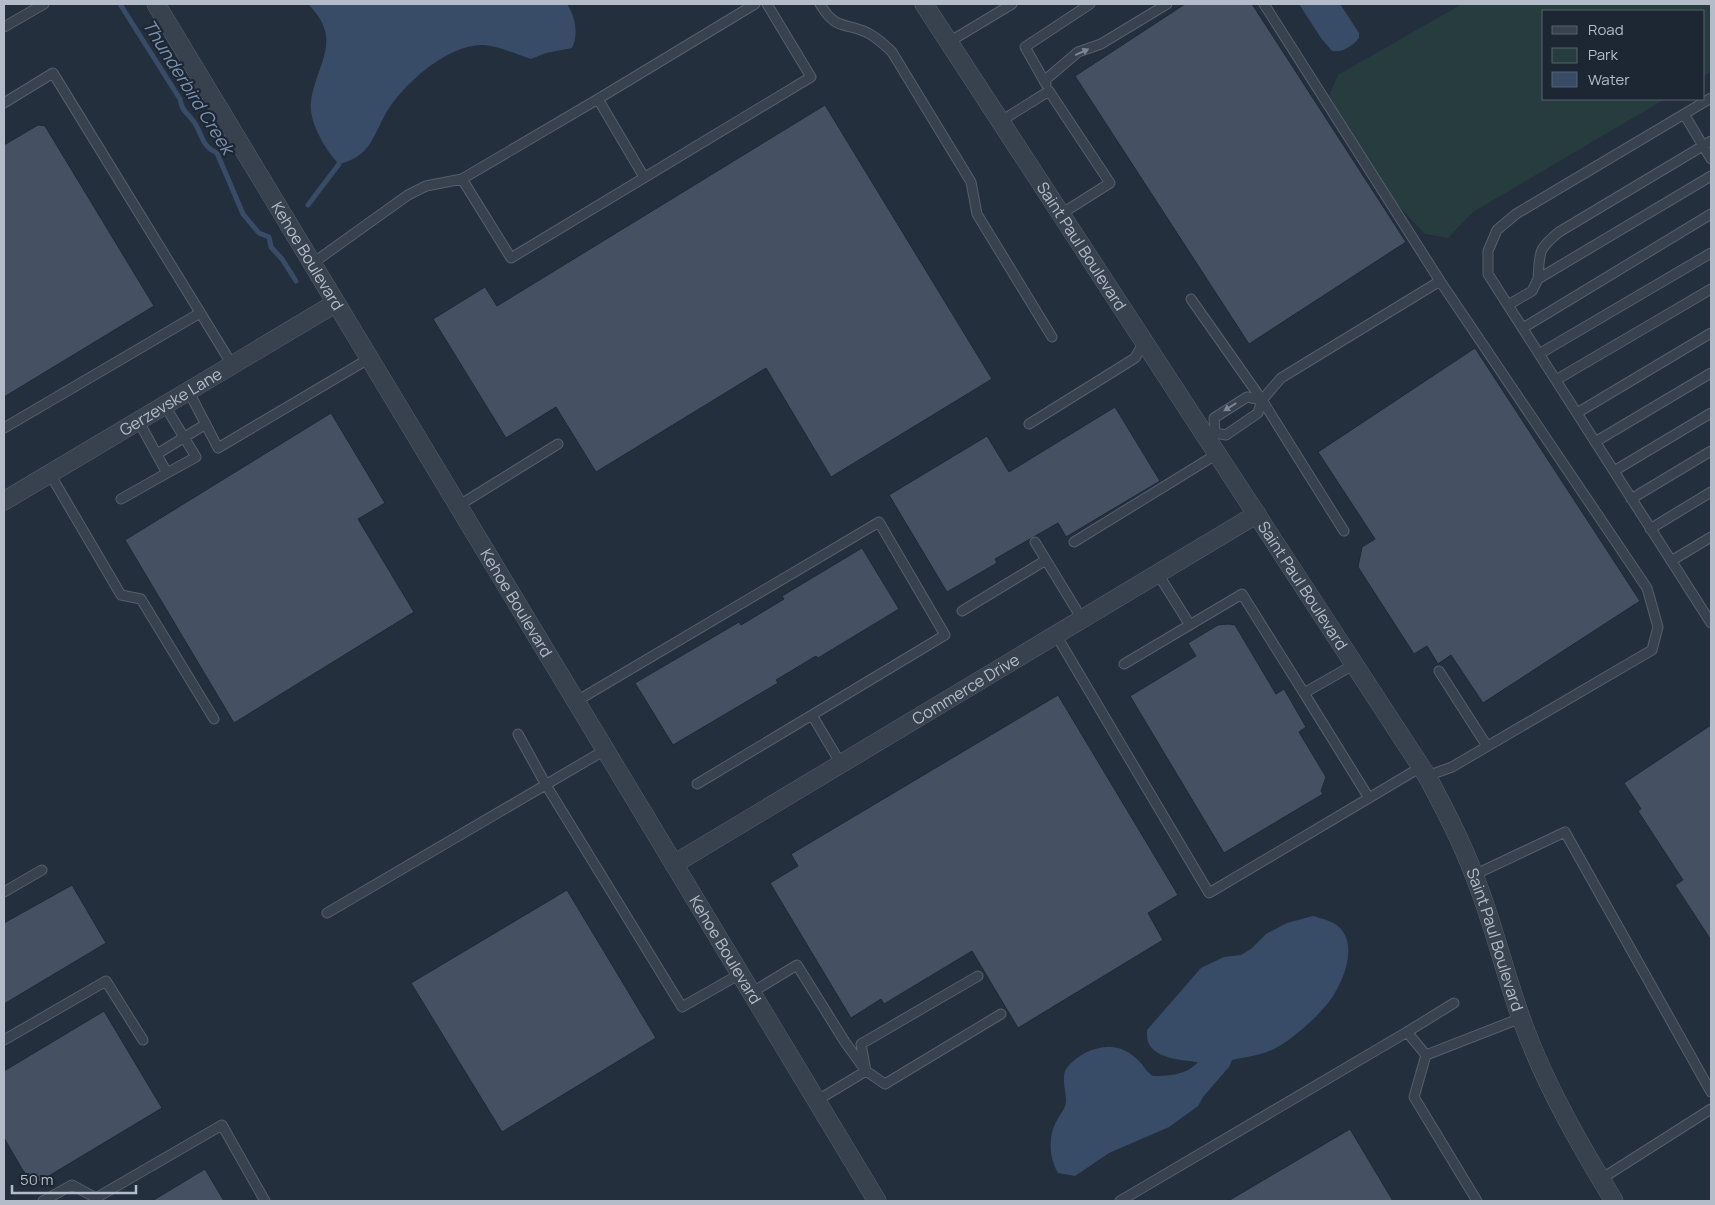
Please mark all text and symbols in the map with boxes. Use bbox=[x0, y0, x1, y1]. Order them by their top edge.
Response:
legend bbox=[1542, 10, 1705, 100]
water label: Thunderbird Creek bbox=[138, 14, 242, 161]
text: Road bbox=[1588, 19, 1624, 40]
text: Park bbox=[1588, 44, 1618, 65]
one-way arrow bbox=[1075, 47, 1089, 55]
text: Water bbox=[1588, 69, 1630, 90]
street label: Saint Paul Boulevard bbox=[1032, 177, 1132, 315]
street label: Kehoe Boulevard bbox=[267, 197, 349, 314]
street label: Gerzevske Lane bbox=[115, 363, 226, 441]
one-way arrow bbox=[1224, 403, 1237, 412]
street label: Saint Paul Boulevard bbox=[1253, 517, 1353, 654]
street label: Kehoe Boulevard bbox=[476, 544, 558, 661]
street label: Commerce Drive bbox=[908, 648, 1023, 730]
street label: Saint Paul Boulevard bbox=[1461, 865, 1529, 1014]
street label: Kehoe Boulevard bbox=[684, 891, 767, 1008]
scale bar bbox=[12, 1162, 136, 1194]
text: 50 m bbox=[20, 1169, 54, 1190]

